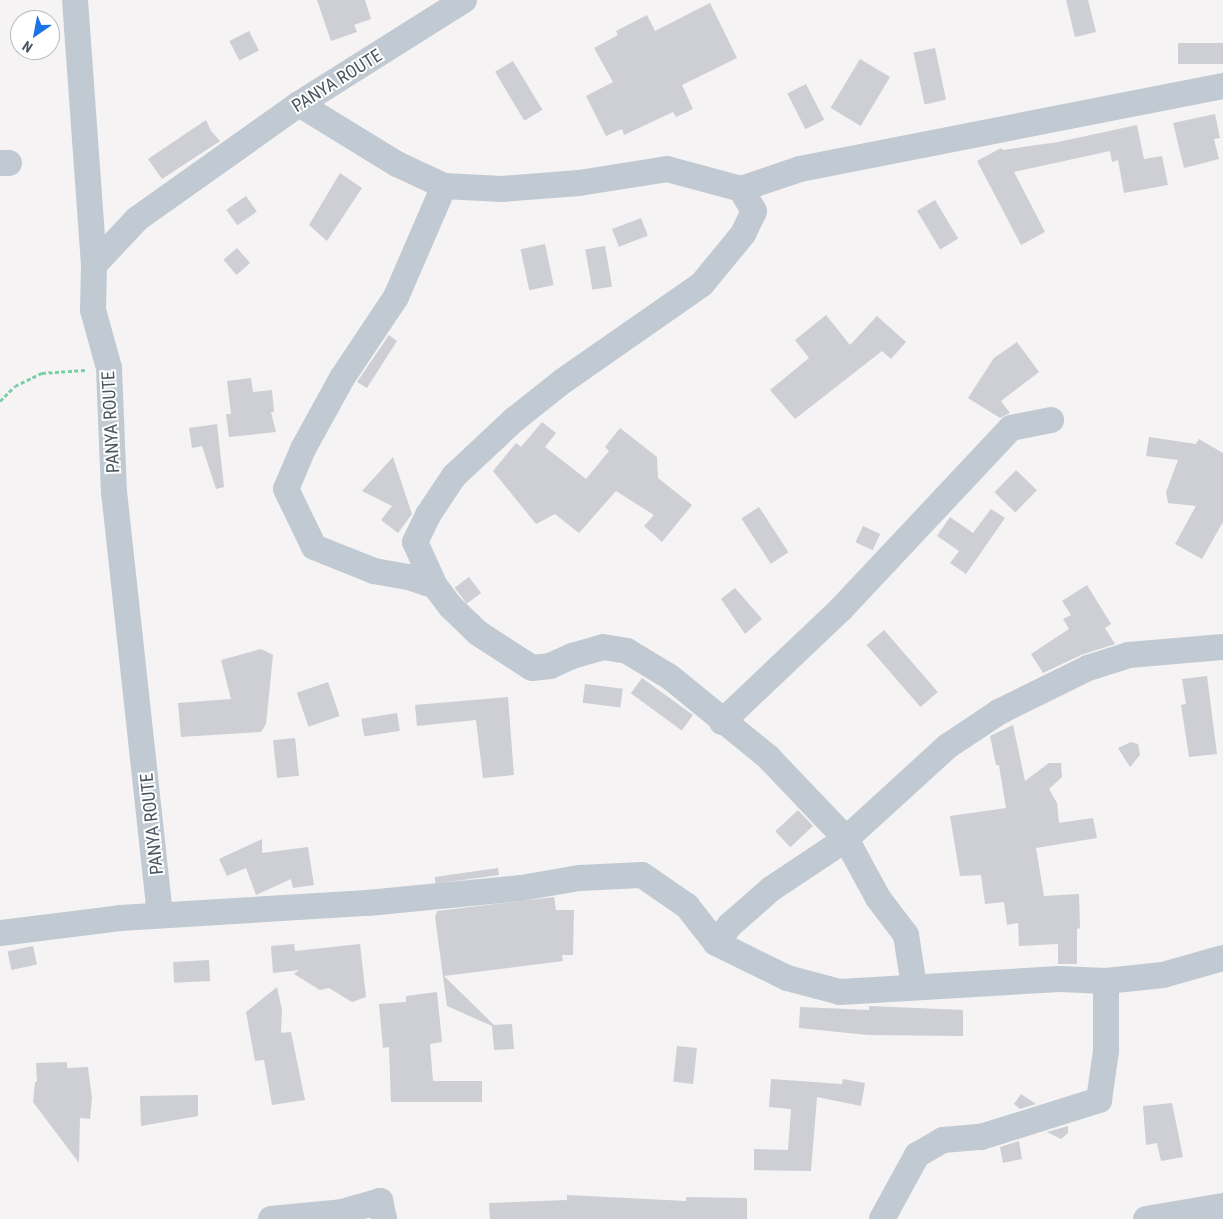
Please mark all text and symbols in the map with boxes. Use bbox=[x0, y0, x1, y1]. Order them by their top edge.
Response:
north arrow bbox=[10, 10, 60, 60]
text: N bbox=[19, 38, 35, 56]
street label: PANYA ROUTE bbox=[288, 45, 386, 117]
street label: PANYA ROUTE bbox=[98, 371, 124, 473]
street label: PANYA ROUTE bbox=[136, 772, 168, 876]

